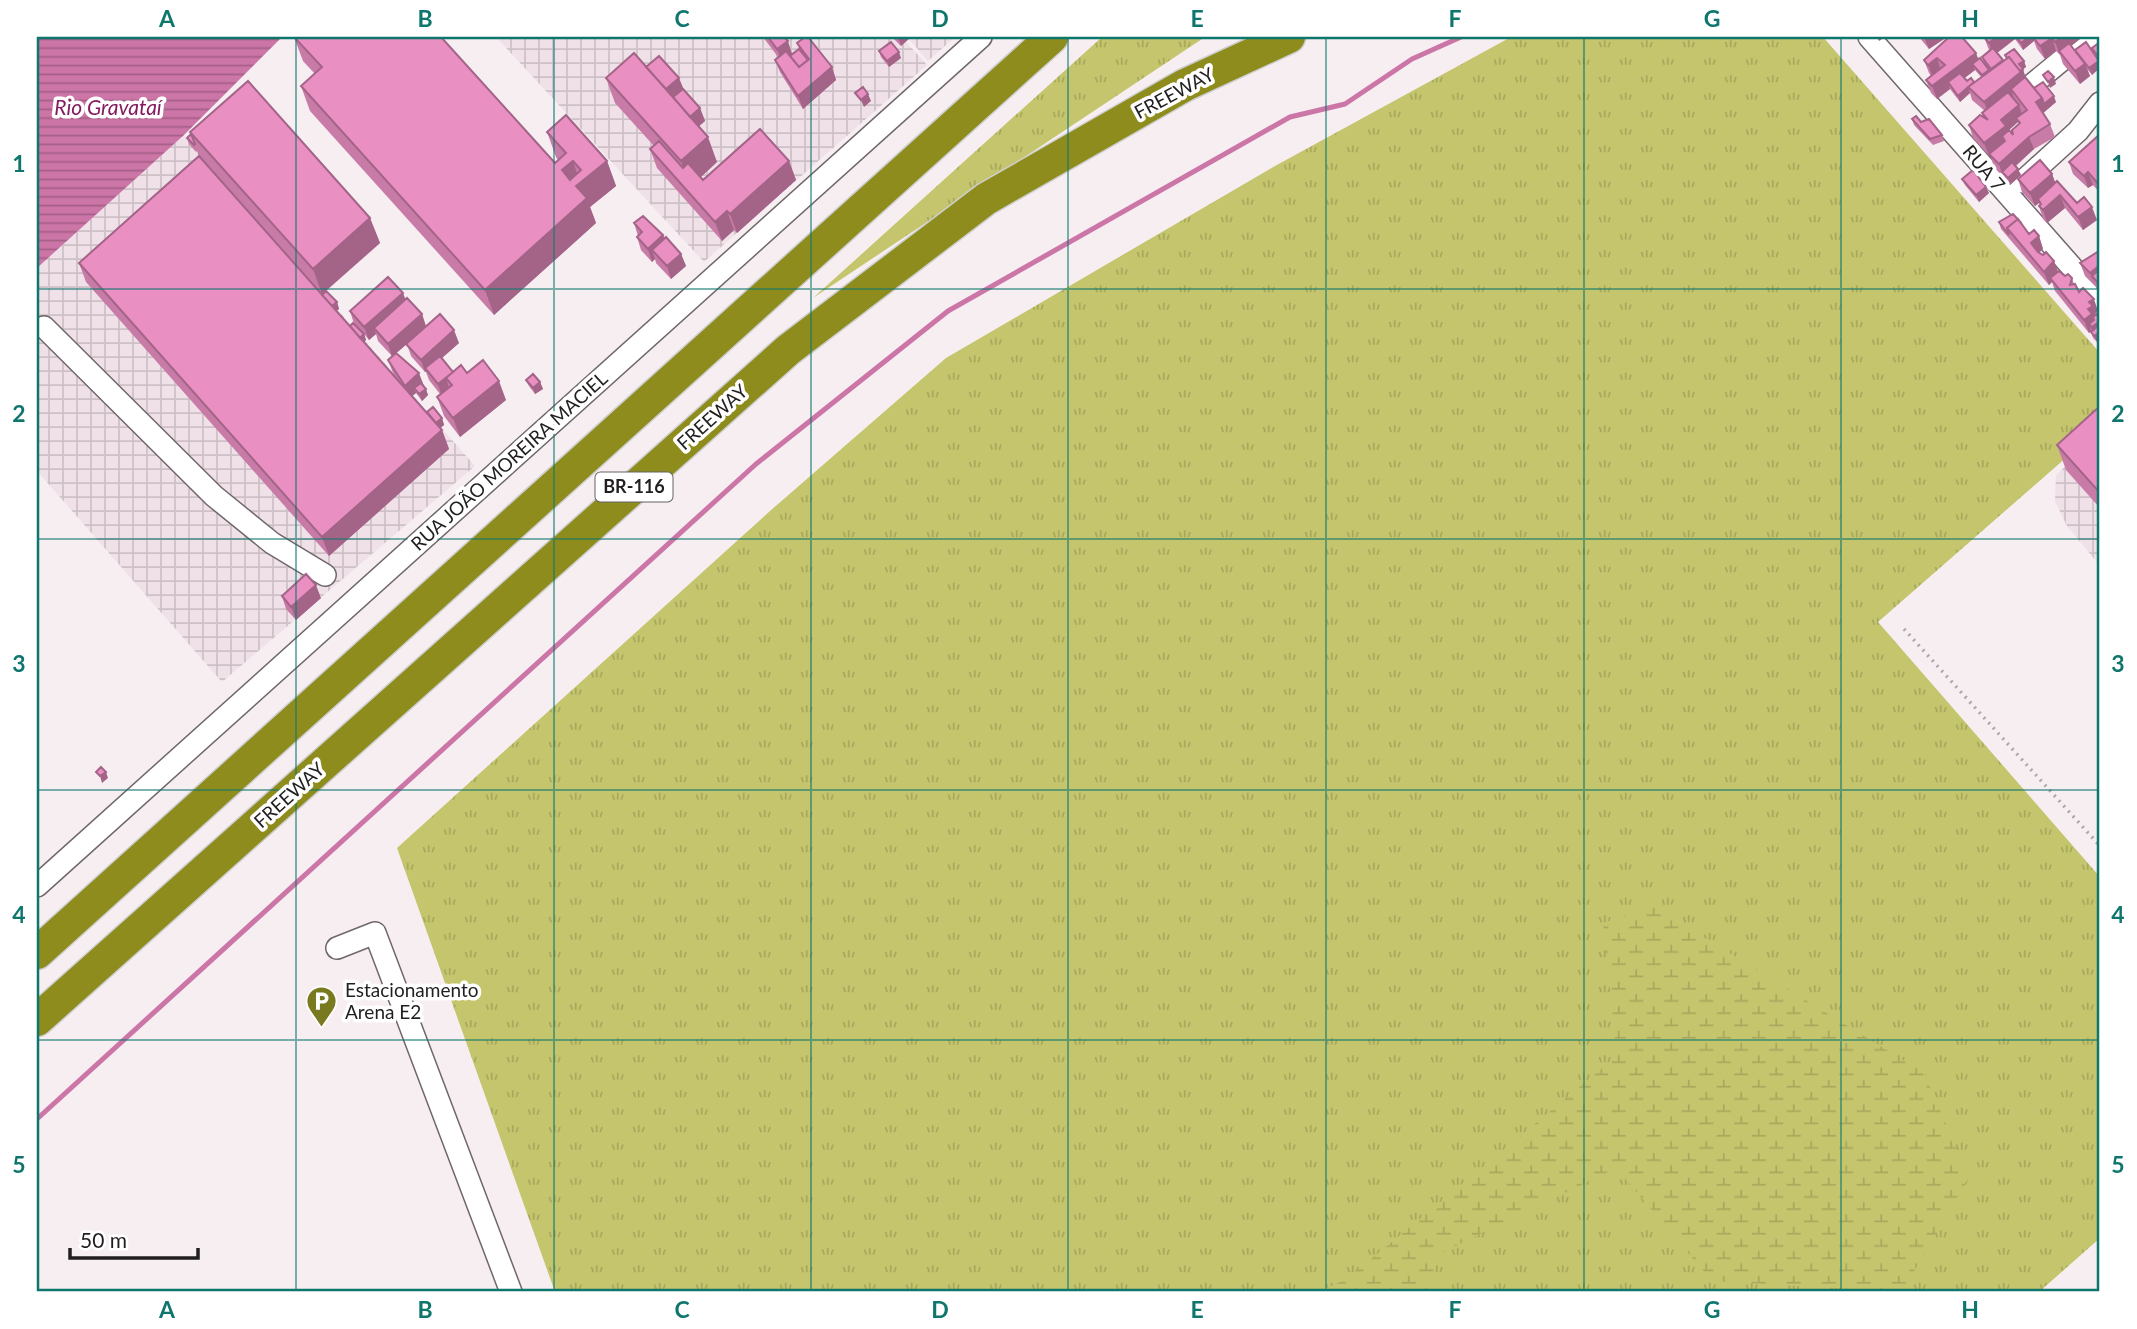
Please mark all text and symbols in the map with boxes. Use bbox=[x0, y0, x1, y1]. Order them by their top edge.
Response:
text: A bbox=[158, 4, 176, 32]
text: B bbox=[417, 4, 433, 32]
text: C bbox=[674, 4, 690, 32]
text: D bbox=[931, 4, 949, 32]
text: E bbox=[1190, 4, 1204, 32]
text: F bbox=[1448, 4, 1462, 32]
text: G bbox=[1704, 4, 1720, 32]
text: H bbox=[1961, 4, 1979, 32]
street label: FREEWAY bbox=[1130, 62, 1218, 123]
water label: Rio Gravataí bbox=[54, 94, 164, 119]
street label: RUA 7 bbox=[1958, 140, 2010, 196]
text: 1 bbox=[12, 149, 26, 177]
text: 1 bbox=[2111, 149, 2125, 177]
street label: RUA JOÃO MOREIRA MACIEL bbox=[406, 366, 612, 555]
street label: FREEWAY bbox=[672, 379, 752, 454]
text: 2 bbox=[12, 399, 26, 427]
text: 2 bbox=[2111, 399, 2125, 427]
road number: BR-116 bbox=[596, 472, 672, 502]
text: 3 bbox=[12, 649, 26, 677]
text: 3 bbox=[2111, 649, 2125, 677]
street label: FREEWAY bbox=[249, 757, 329, 832]
text: 4 bbox=[12, 900, 26, 928]
text: 4 bbox=[2111, 900, 2125, 928]
place label: Estacionamento Arena E2 bbox=[345, 978, 478, 1023]
parking icon: Estacionamento Arena E2 bbox=[305, 984, 339, 1028]
text: 5 bbox=[12, 1150, 26, 1178]
text: 5 bbox=[2111, 1150, 2125, 1178]
scale bar bbox=[70, 1217, 198, 1261]
text: 50 m bbox=[80, 1227, 127, 1252]
text: A bbox=[158, 1295, 176, 1323]
text: B bbox=[417, 1295, 433, 1323]
text: C bbox=[674, 1295, 690, 1323]
text: D bbox=[931, 1295, 949, 1323]
text: E bbox=[1190, 1295, 1204, 1323]
text: F bbox=[1448, 1295, 1462, 1323]
text: G bbox=[1704, 1295, 1720, 1323]
text: H bbox=[1961, 1295, 1979, 1323]

